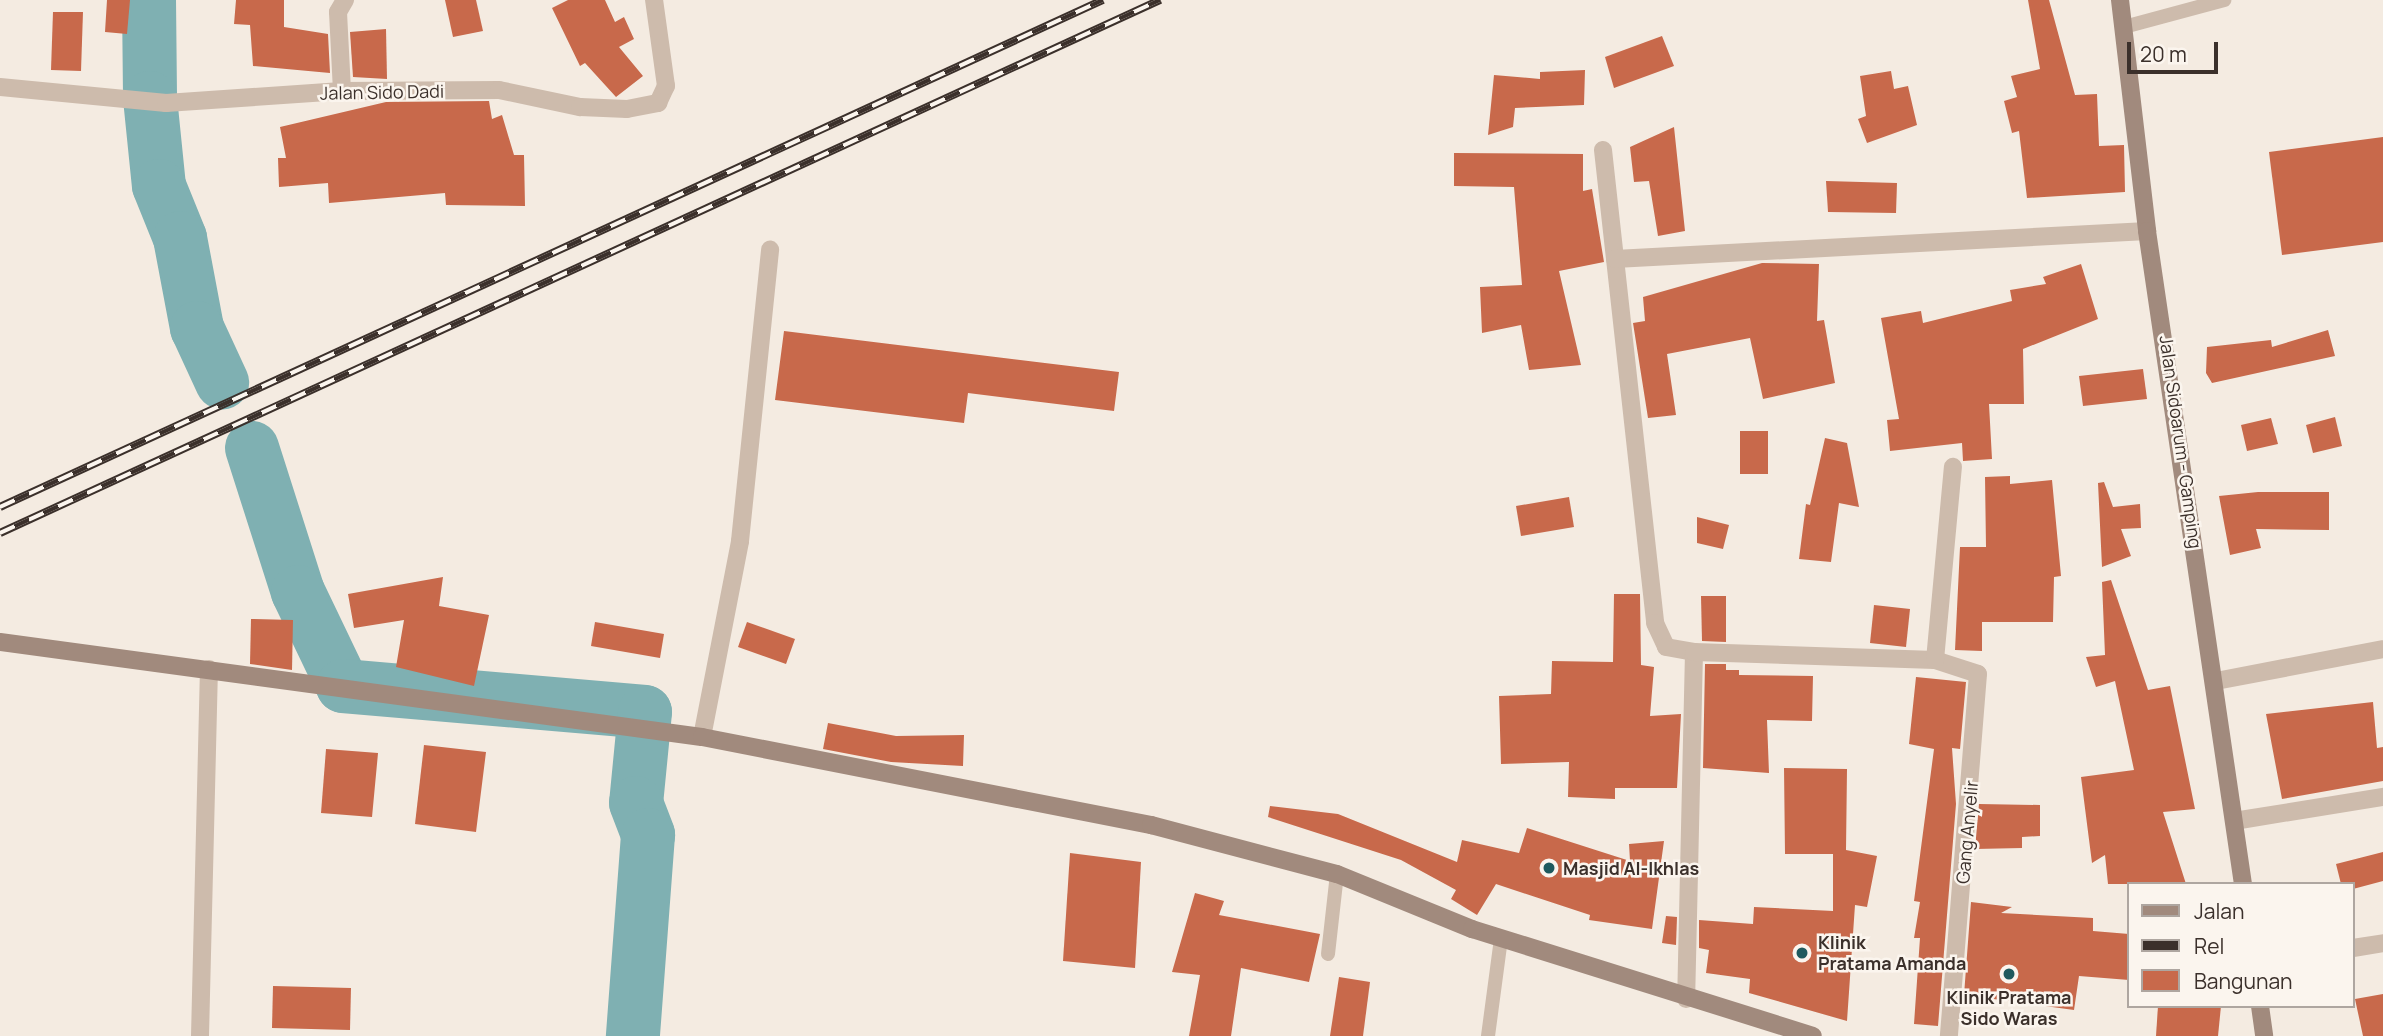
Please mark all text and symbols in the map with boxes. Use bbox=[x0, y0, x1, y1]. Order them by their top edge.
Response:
scale bar bbox=[2131, 28, 2222, 72]
text: 20 m bbox=[2140, 40, 2187, 68]
street label: Jalan Sido Dadi bbox=[320, 80, 444, 104]
street label: Jalan Sidoarum - Gamping bbox=[2155, 334, 2207, 550]
street label: Gang Anyelir bbox=[1952, 779, 1982, 885]
place label: Masjid Al-Ikhlas bbox=[1563, 857, 1699, 879]
marker: Masjid Al-Ikhlas bbox=[1541, 860, 1557, 876]
legend bbox=[2128, 882, 2355, 1008]
text: Jalan bbox=[2194, 897, 2244, 925]
place label: Klinik Pratama Amanda bbox=[1818, 932, 1966, 974]
text: Rel bbox=[2194, 932, 2224, 960]
marker: Klinik Pratama Amanda bbox=[1792, 943, 1812, 963]
marker: Klinik Pratama Sido Waras bbox=[1999, 964, 2019, 984]
text: Bangunan bbox=[2194, 967, 2293, 995]
place label: Klinik Pratama Sido Waras bbox=[1947, 987, 2071, 1030]

